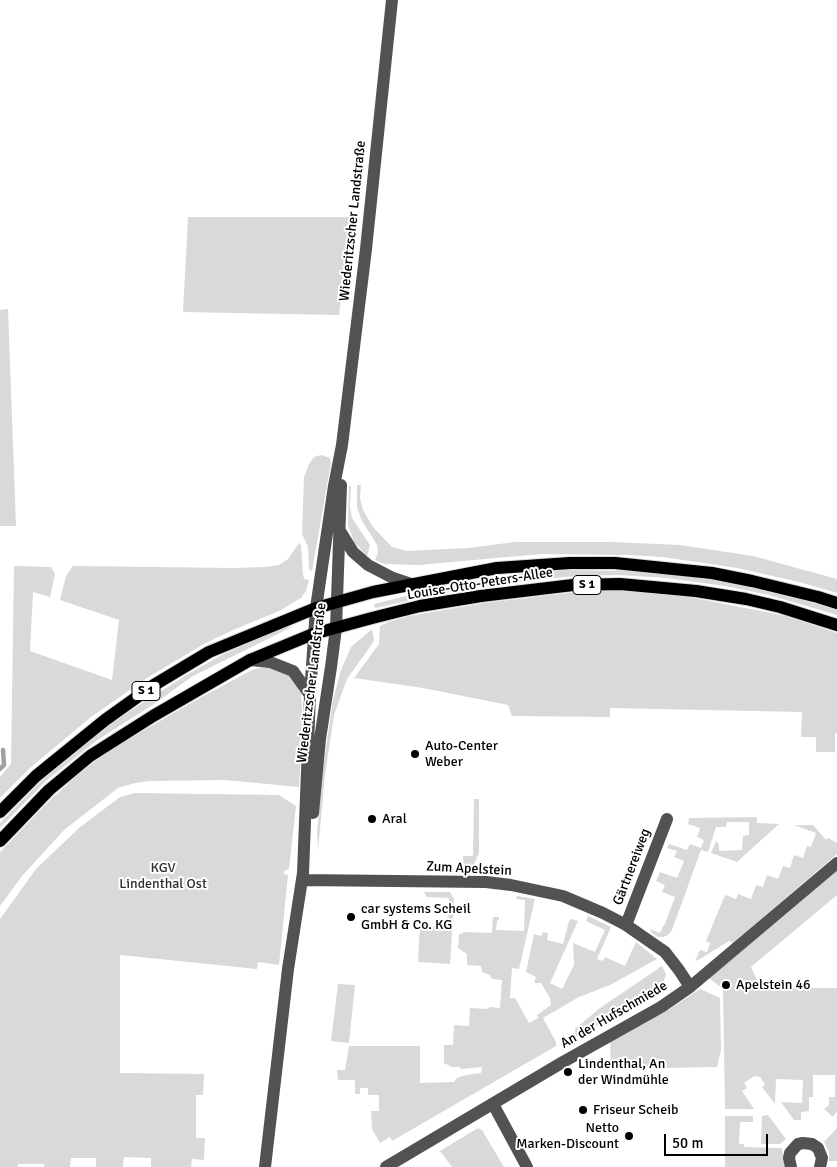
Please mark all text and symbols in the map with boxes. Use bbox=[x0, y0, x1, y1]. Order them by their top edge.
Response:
street label: Wiederitzscher Landstraße bbox=[336, 140, 370, 302]
street label: Louise-Otto-Peters-Allee bbox=[406, 564, 554, 604]
road number: S 1 bbox=[573, 576, 601, 594]
street label: Wiederitzscher Landstraße bbox=[294, 602, 330, 764]
road number: S 1 bbox=[132, 681, 160, 700]
place label: Auto-Center Weber bbox=[425, 738, 498, 770]
marker: Auto-Center Weber bbox=[409, 748, 421, 760]
place label: Aral bbox=[382, 811, 407, 827]
marker: Aral bbox=[366, 813, 378, 825]
street label: Gärtnereiweg bbox=[610, 826, 654, 908]
street label: Zum Apelstein bbox=[426, 858, 512, 880]
park label: KGV Lindenthal Ost bbox=[119, 860, 207, 892]
place label: car systems Scheil GmbH & Co. KG bbox=[361, 901, 471, 934]
marker: car systems Scheil GmbH & Co. KG bbox=[345, 911, 357, 923]
place label: Apelstein 46 bbox=[736, 977, 811, 993]
street label: An der Hufschmiede bbox=[558, 978, 670, 1052]
marker: Apelstein 46 bbox=[720, 979, 732, 991]
place label: Lindenthal, An der Windmühle bbox=[578, 1056, 669, 1088]
marker: Lindenthal, An der Windmühle bbox=[562, 1066, 574, 1078]
place label: Friseur Scheib bbox=[593, 1102, 678, 1118]
marker: Friseur Scheib bbox=[577, 1104, 589, 1116]
place label: Netto Marken-Discount bbox=[516, 1120, 619, 1152]
scale bar bbox=[667, 1124, 771, 1156]
marker: Netto Marken-Discount bbox=[623, 1130, 635, 1142]
text: 50 m bbox=[672, 1134, 703, 1152]

